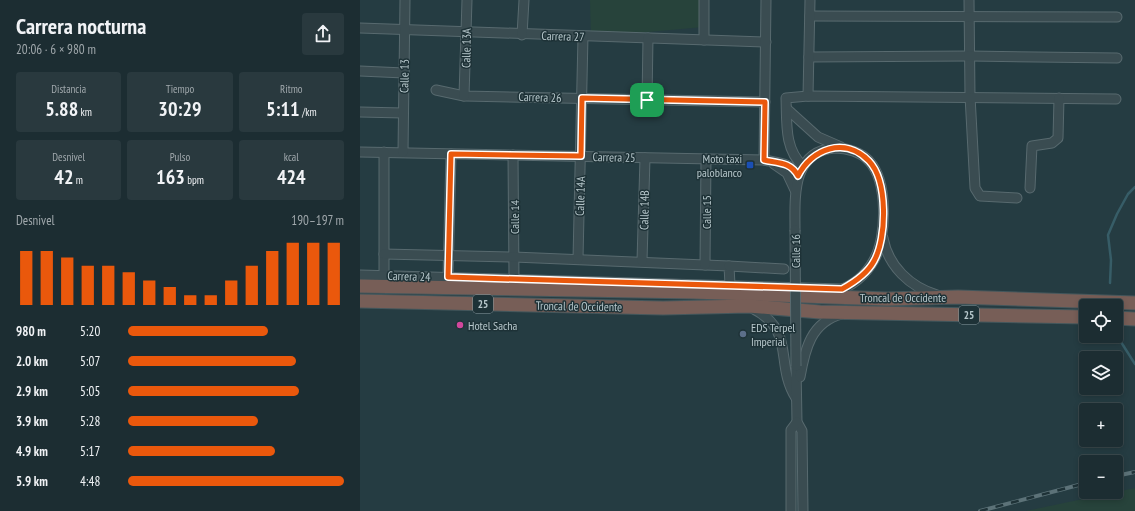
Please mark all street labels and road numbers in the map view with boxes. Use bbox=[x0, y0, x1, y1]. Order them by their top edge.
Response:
street label: Calle 13A bbox=[458, 28, 474, 68]
street label: Carrera 27 bbox=[541, 28, 585, 44]
street label: Calle 13 bbox=[396, 59, 412, 93]
street label: Carrera 26 bbox=[518, 89, 562, 105]
street label: Carrera 25 bbox=[592, 149, 636, 165]
street label: Calle 14A bbox=[572, 176, 588, 216]
street label: Calle 14B bbox=[636, 190, 652, 230]
street label: Calle 15 bbox=[699, 195, 714, 229]
street label: Calle 14 bbox=[507, 199, 522, 234]
street label: Calle 16 bbox=[788, 234, 803, 268]
street label: Carrera 24 bbox=[387, 268, 431, 284]
street label: Troncal de Occidente bbox=[860, 290, 946, 305]
road number: 25 bbox=[473, 295, 493, 313]
street label: Troncal de Occidente bbox=[536, 298, 622, 314]
road number: 25 bbox=[959, 306, 979, 324]

